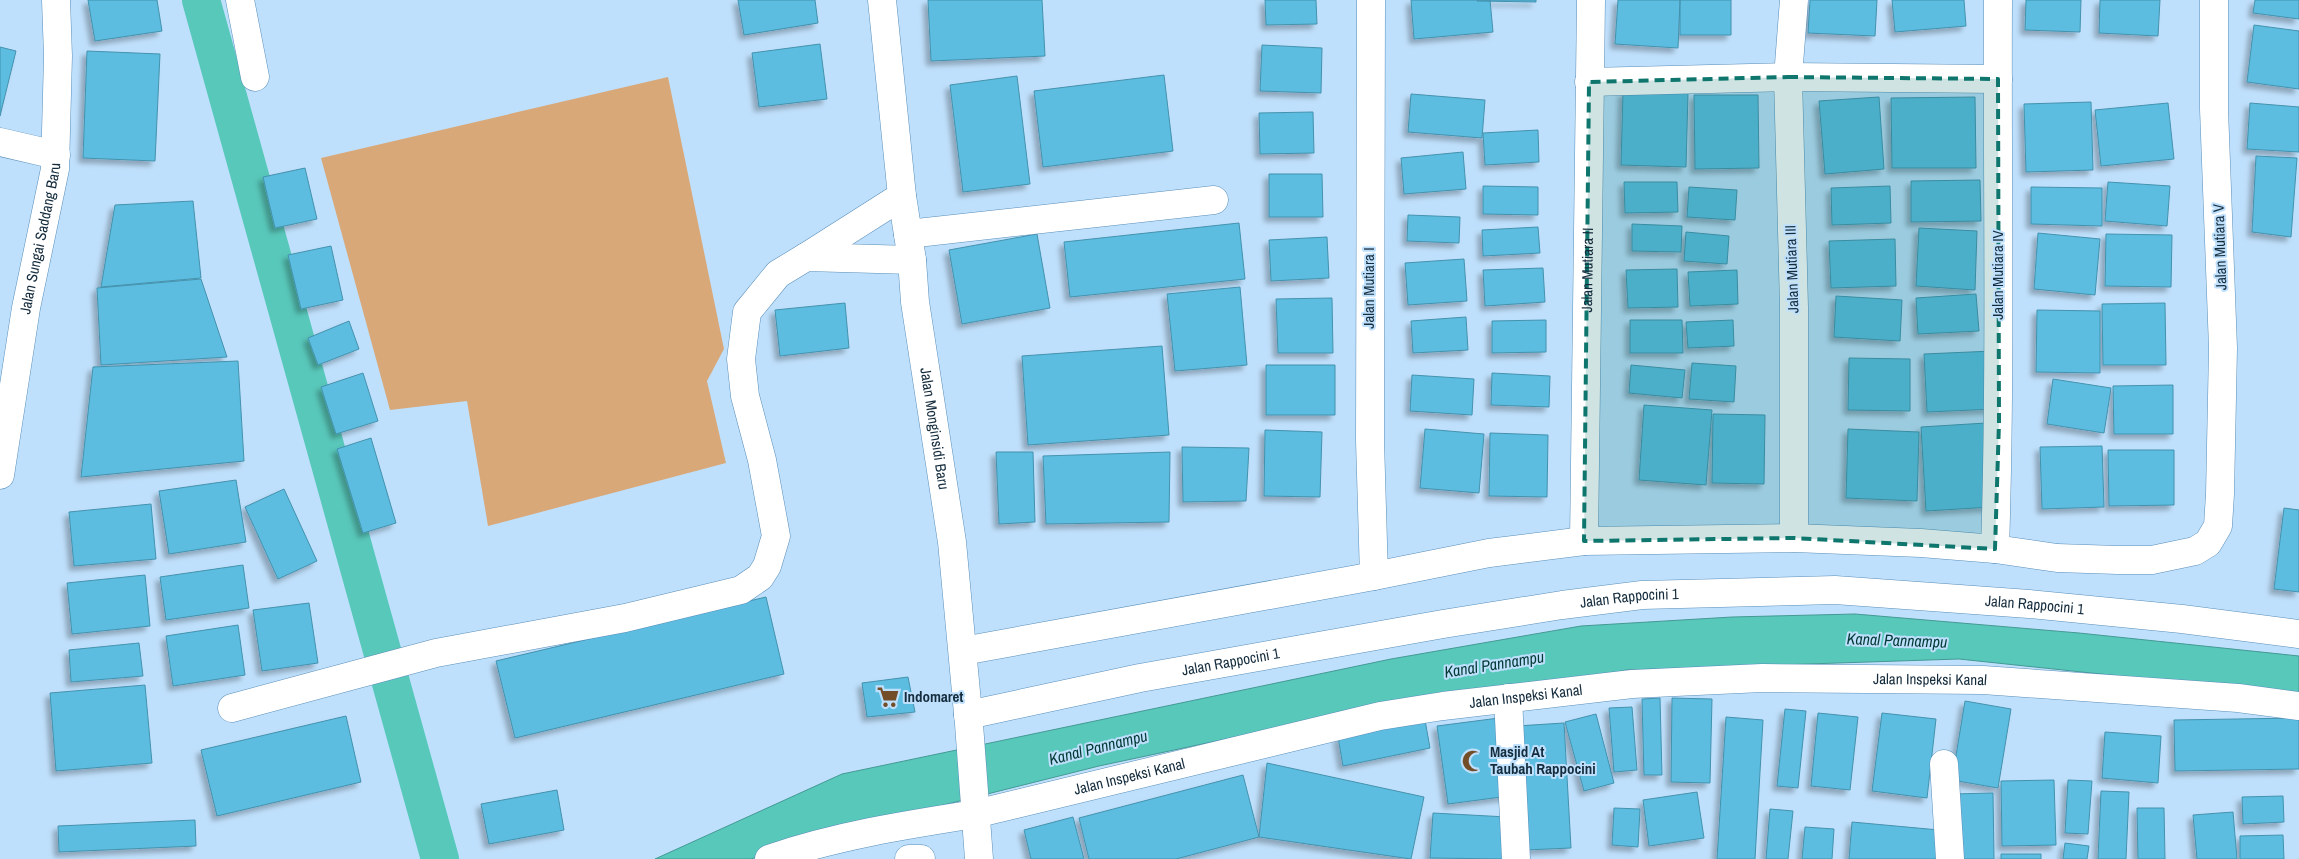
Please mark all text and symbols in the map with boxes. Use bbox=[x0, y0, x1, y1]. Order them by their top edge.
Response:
street label: Jalan Sungai Saddang Baru bbox=[14, 163, 65, 315]
street label: Jalan Mutiara V bbox=[2207, 203, 2231, 290]
street label: Jalan Mutiara III bbox=[1779, 225, 1804, 313]
street label: Jalan Mutiara II bbox=[1576, 227, 1598, 313]
street label: Jalan Mutiara IV bbox=[1987, 229, 2008, 320]
street label: Jalan Mutiara I bbox=[1358, 247, 1379, 329]
street label: Jalan Monginsidi Baru bbox=[915, 366, 955, 491]
street label: Jalan Rappocini 1 bbox=[1579, 583, 1679, 613]
street label: Jalan Rappocini 1 bbox=[1984, 590, 2085, 619]
water label: Kanal Pannampu bbox=[1846, 627, 1948, 653]
street label: Jalan Rappocini 1 bbox=[1180, 642, 1281, 680]
water label: Kanal Pannampu bbox=[1443, 645, 1545, 683]
street label: Jalan Inspeksi Kanal bbox=[1873, 668, 1988, 690]
street label: Jalan Inspeksi Kanal bbox=[1468, 679, 1583, 713]
supermarket icon: Indomaret bbox=[875, 684, 901, 710]
place label: Indomaret bbox=[904, 686, 963, 707]
water label: Kanal Pannampu bbox=[1047, 724, 1149, 770]
place label: Masjid At Taubah Rappocini bbox=[1490, 741, 1596, 779]
mosque icon: Masjid At Taubah Rappocini bbox=[1460, 748, 1486, 774]
street label: Jalan Inspeksi Kanal bbox=[1072, 753, 1187, 800]

